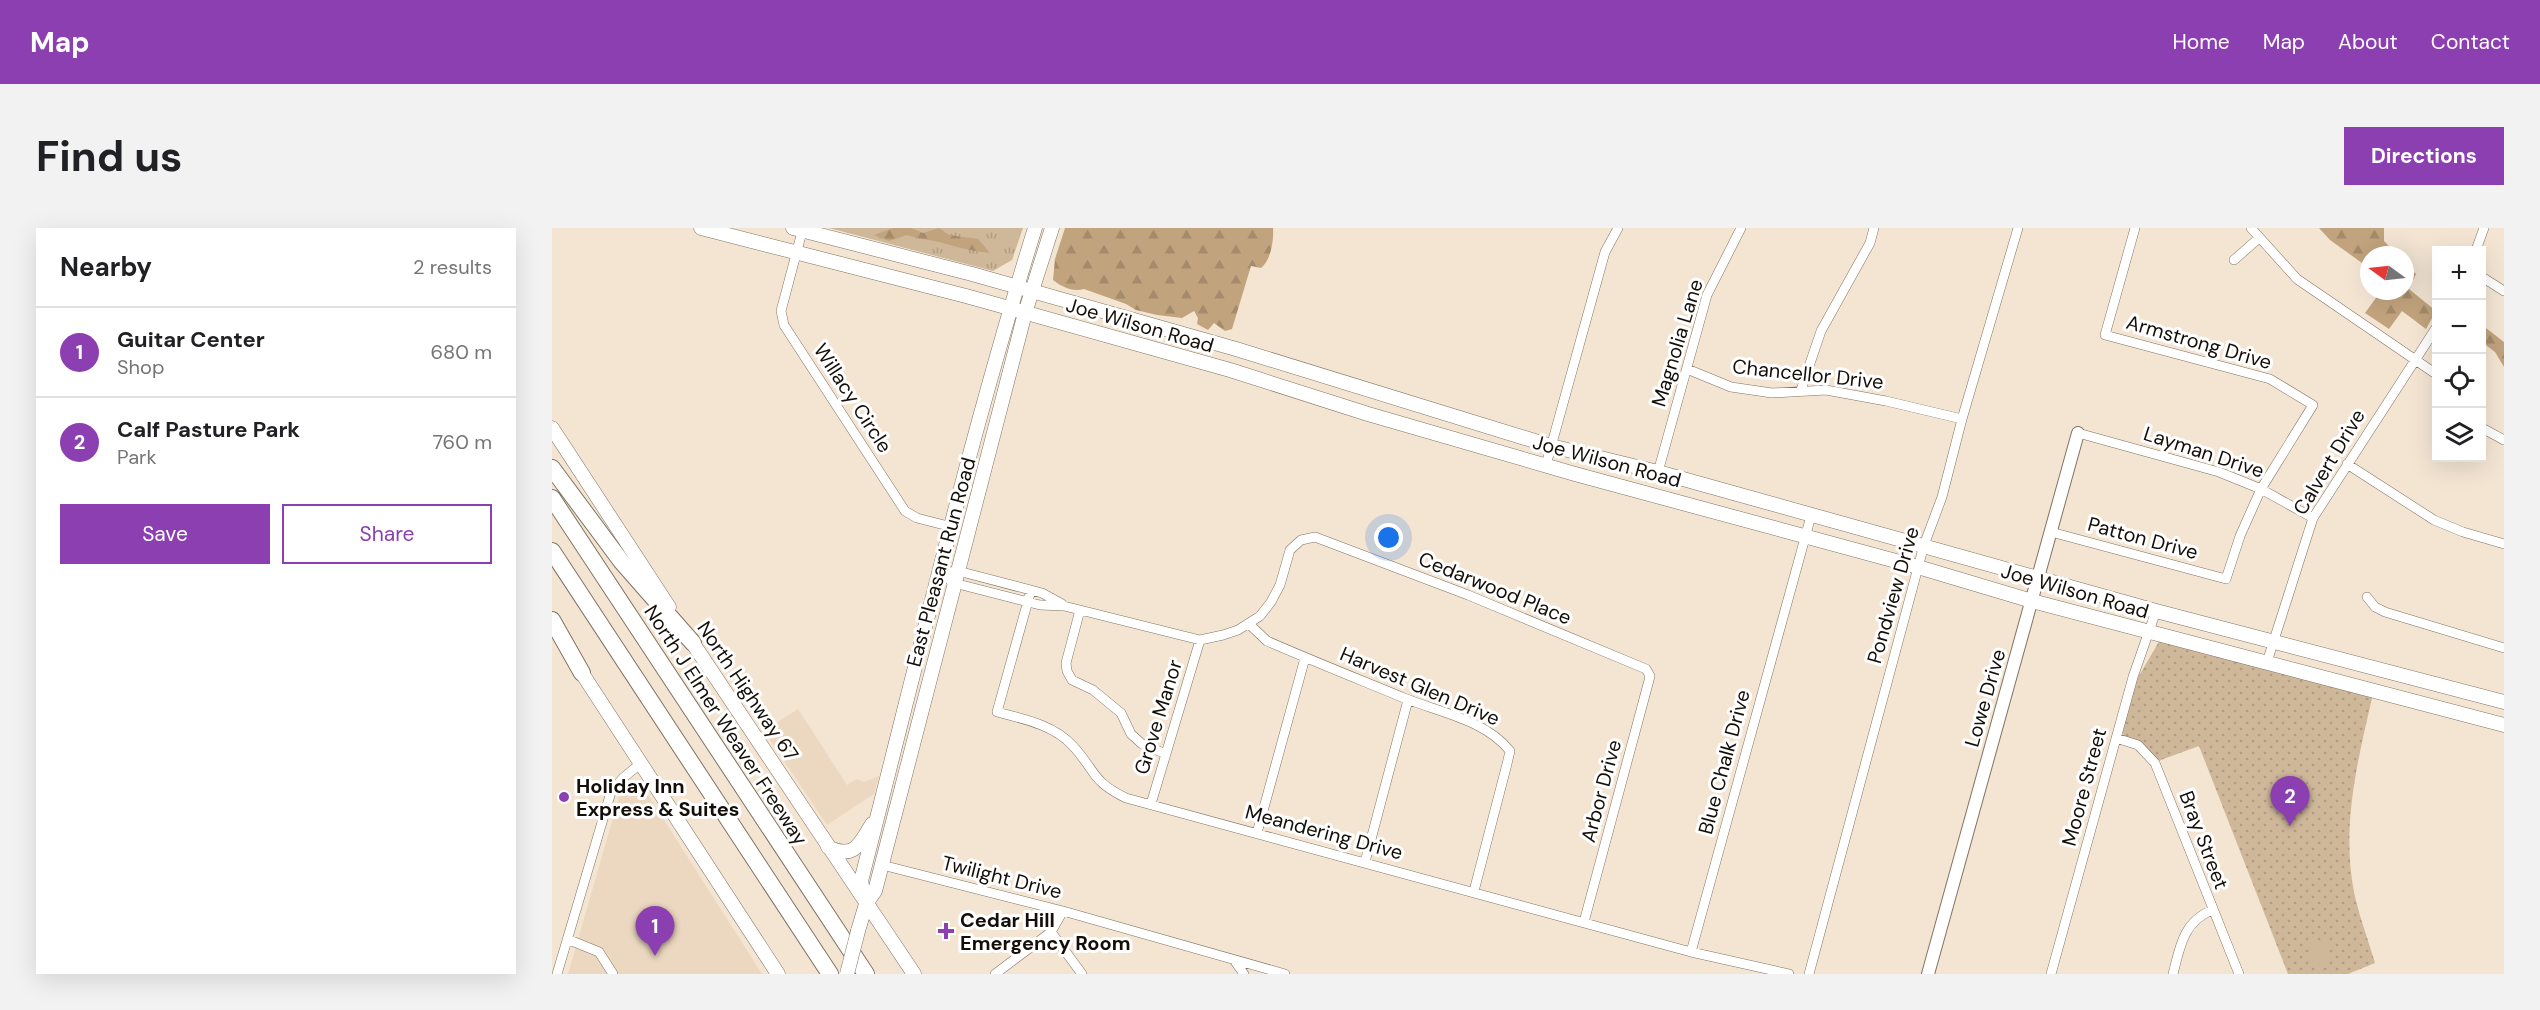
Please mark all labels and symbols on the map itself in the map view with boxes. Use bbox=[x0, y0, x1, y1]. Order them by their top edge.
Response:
north arrow bbox=[2360, 246, 2414, 300]
street label: Magnolia Lane bbox=[1645, 276, 1709, 410]
street label: Joe Wilson Road bbox=[1063, 291, 1217, 359]
street label: Armstrong Drive bbox=[2123, 309, 2275, 375]
street label: Willacy Circle bbox=[808, 338, 898, 458]
street label: Chancellor Drive bbox=[1731, 353, 1885, 395]
street label: Calvert Drive bbox=[2287, 404, 2371, 520]
street label: Layman Drive bbox=[2140, 420, 2268, 484]
street label: Joe Wilson Road bbox=[1530, 429, 1684, 493]
street label: East Pleasant Run Road bbox=[901, 455, 981, 669]
street label: Patton Drive bbox=[2085, 511, 2201, 565]
your location bbox=[1374, 523, 1403, 552]
street label: Pondview Drive bbox=[1861, 524, 1925, 666]
street label: Cedarwood Place bbox=[1415, 545, 1575, 631]
street label: Joe Wilson Road bbox=[1998, 557, 2152, 625]
street label: North J Elmer Weaver Freeway bbox=[638, 600, 814, 850]
street label: North Highway 67 bbox=[692, 616, 804, 766]
street label: Harvest Glen Drive bbox=[1336, 641, 1504, 731]
street label: Lowe Drive bbox=[1959, 646, 2011, 750]
street label: Grove Manor bbox=[1128, 656, 1188, 778]
street label: Blue Chalk Drive bbox=[1692, 687, 1756, 837]
street label: Moore Street bbox=[2056, 725, 2112, 849]
street label: Arbor Drive bbox=[1575, 737, 1627, 845]
place label: Holiday Inn Express & Suites bbox=[576, 773, 740, 822]
pin: 2 bbox=[2270, 776, 2310, 826]
street label: Bray Street bbox=[2173, 787, 2235, 893]
marker: Holiday Inn Express & Suites bbox=[557, 790, 571, 804]
street label: Meandering Drive bbox=[1242, 798, 1406, 866]
street label: Twilight Drive bbox=[939, 850, 1065, 904]
pin: 1 bbox=[636, 906, 674, 956]
place label: Cedar Hill Emergency Room bbox=[960, 907, 1131, 956]
marker: Cedar Hill Emergency Room bbox=[937, 922, 955, 940]

